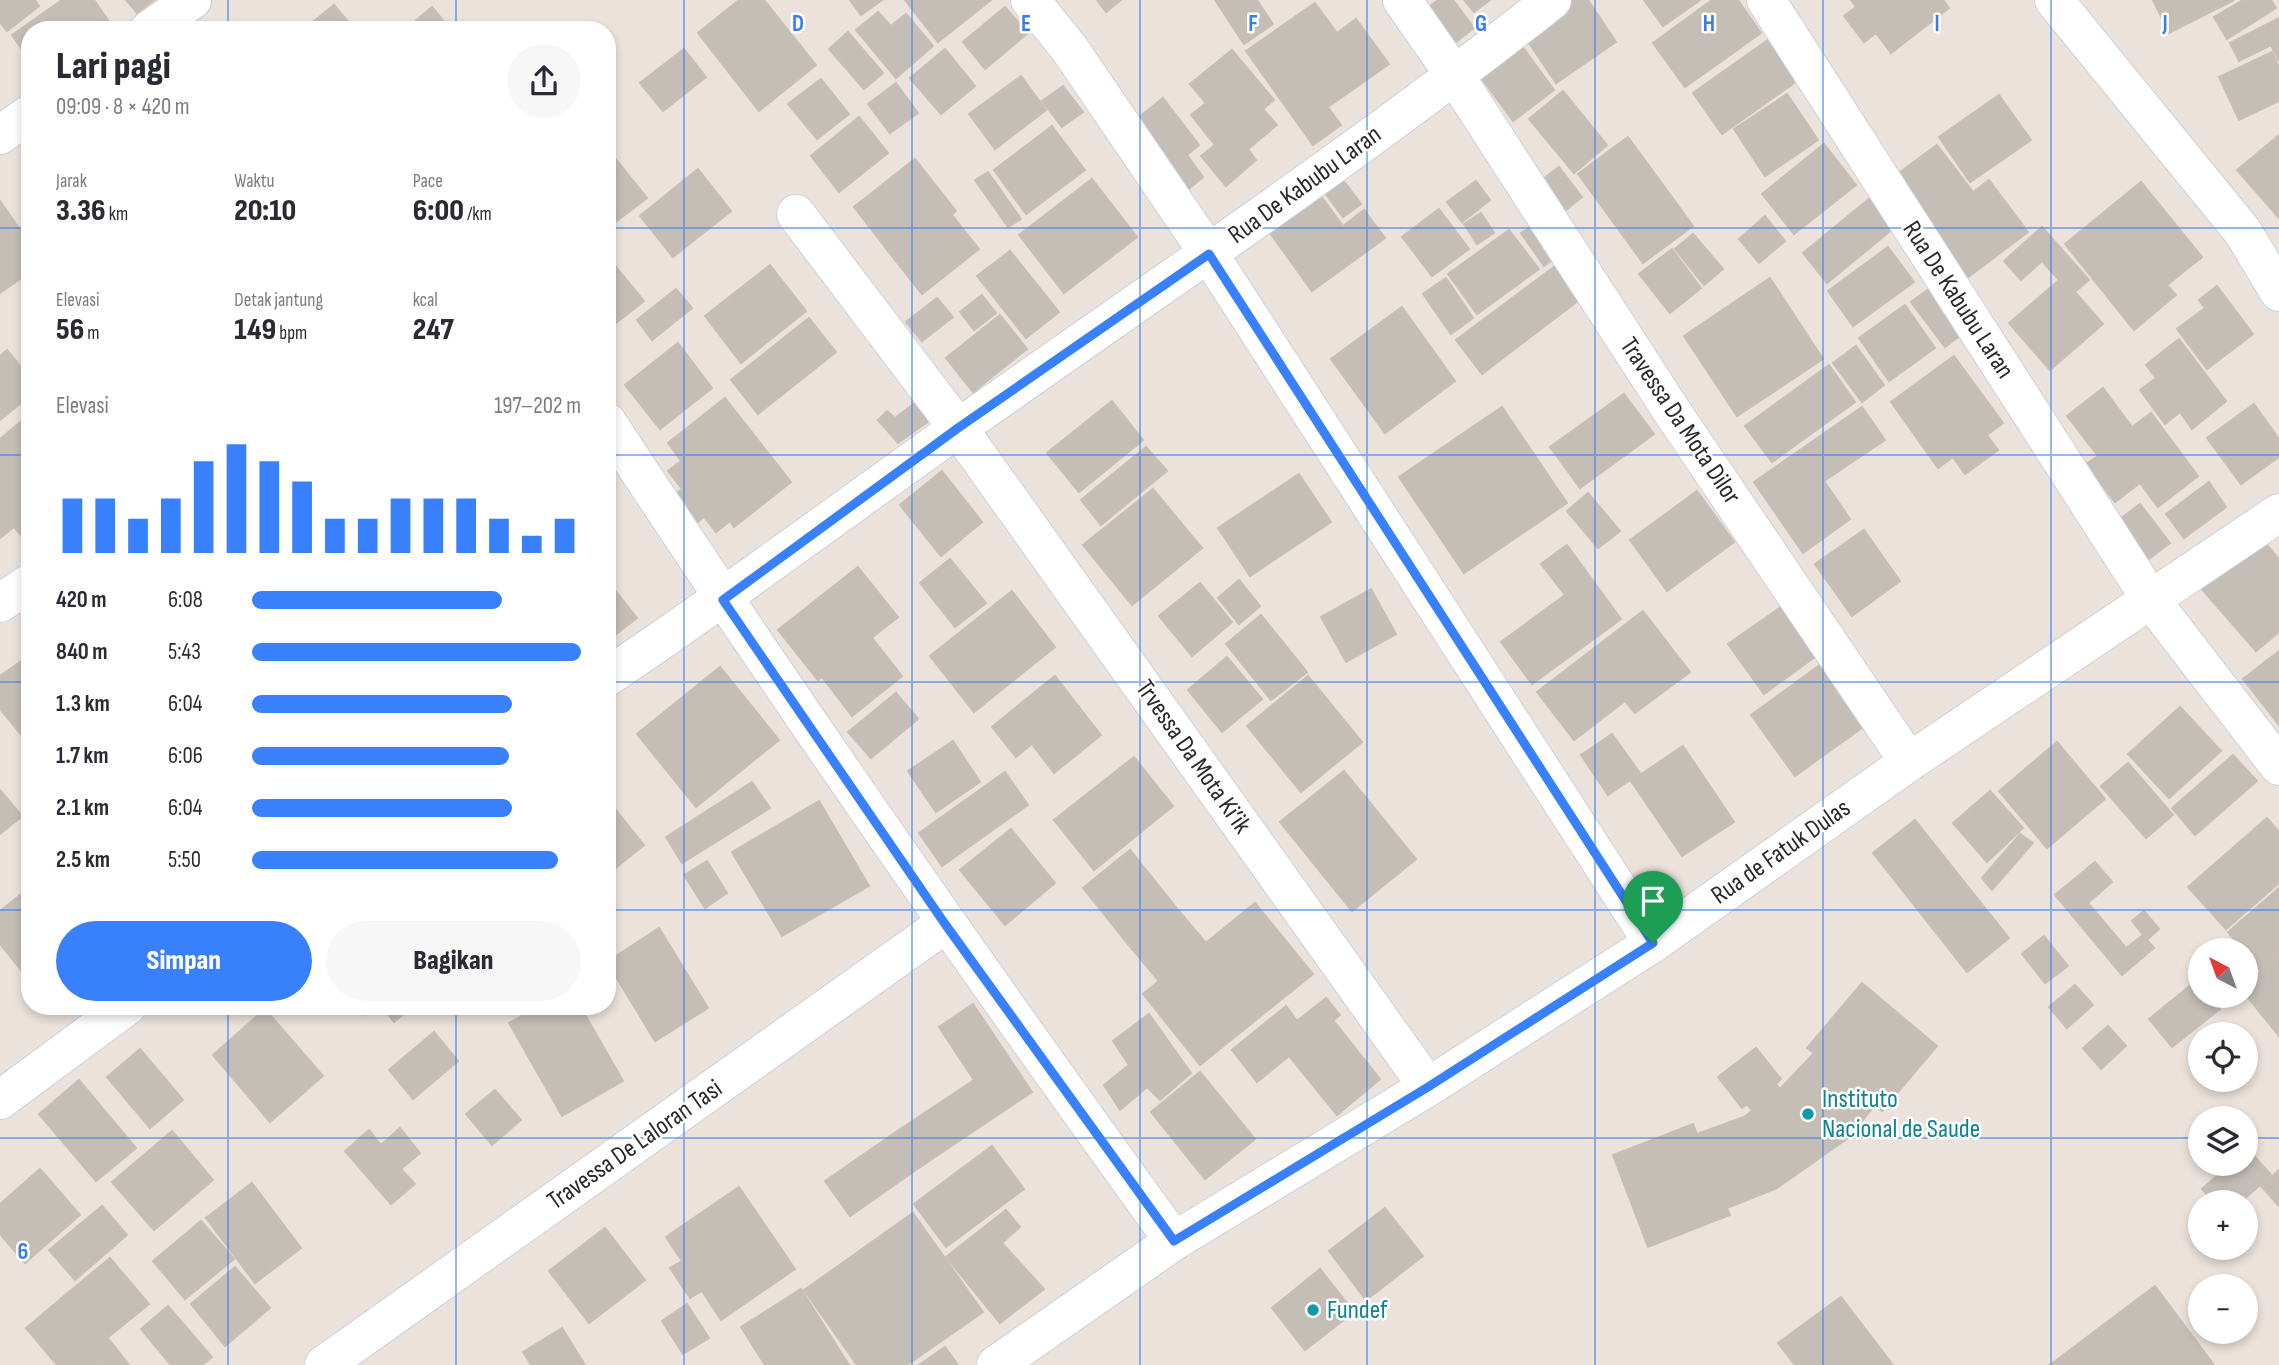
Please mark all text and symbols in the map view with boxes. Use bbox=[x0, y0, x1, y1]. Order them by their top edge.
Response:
text: D bbox=[792, 10, 804, 38]
text: E bbox=[1021, 10, 1031, 38]
text: F bbox=[1248, 10, 1258, 38]
text: G bbox=[1475, 10, 1487, 38]
text: H bbox=[1703, 10, 1715, 38]
text: I bbox=[1934, 10, 1940, 38]
text: J bbox=[2161, 10, 2168, 38]
text: Lari pagi bbox=[56, 44, 171, 89]
button: share bbox=[507, 44, 581, 118]
text: 09:09 · 8 × 420 m bbox=[56, 93, 190, 121]
street label: Rua De Kabubu Laran bbox=[1223, 119, 1387, 251]
text: Jarak bbox=[56, 170, 87, 193]
text: Waktu bbox=[234, 170, 275, 193]
text: Pace bbox=[413, 170, 443, 193]
text: 3.36 bbox=[56, 193, 106, 229]
text: 20:10 bbox=[234, 193, 296, 229]
text: 6:00 bbox=[413, 193, 464, 229]
text: km bbox=[106, 203, 128, 226]
text: /km bbox=[464, 203, 492, 226]
street label: Rua De Kabubu Laran bbox=[1896, 216, 2020, 384]
text: Elevasi bbox=[56, 289, 100, 312]
text: Detak jantung bbox=[234, 289, 323, 312]
text: kcal bbox=[413, 289, 438, 312]
text: 56 bbox=[56, 312, 84, 348]
text: 149 bbox=[234, 312, 276, 348]
text: 247 bbox=[413, 312, 454, 348]
text: m bbox=[84, 322, 99, 345]
text: bpm bbox=[276, 322, 307, 345]
street label: Travessa Da Mota Dilor bbox=[1613, 332, 1747, 510]
text: Elevasi bbox=[56, 392, 109, 420]
text: 197–202 m bbox=[494, 392, 581, 420]
text: 420 m bbox=[56, 586, 107, 614]
text: 6:08 bbox=[168, 586, 203, 614]
text: 840 m bbox=[56, 638, 108, 666]
text: 5:43 bbox=[168, 638, 201, 666]
street label: Trvessa Da Mota Ki’ik bbox=[1129, 674, 1257, 840]
text: 1.3 km bbox=[56, 690, 110, 718]
text: 6:04 bbox=[168, 690, 202, 718]
text: 1.7 km bbox=[56, 742, 109, 770]
text: 6:06 bbox=[168, 742, 203, 770]
street label: Rua de Fatuk Dulas bbox=[1706, 793, 1856, 911]
text: 2.1 km bbox=[56, 794, 109, 822]
text: 6:04 bbox=[168, 794, 202, 822]
text: 2.5 km bbox=[56, 846, 110, 874]
text: 5:50 bbox=[168, 846, 201, 874]
pin bbox=[1623, 871, 1683, 943]
icon: arrive bbox=[1634, 882, 1672, 920]
button: Simpan bbox=[56, 921, 312, 1001]
button: Bagikan bbox=[326, 921, 581, 1001]
north arrow bbox=[2188, 938, 2258, 1008]
map controls bbox=[2188, 938, 2258, 1344]
button: locate bbox=[2188, 1022, 2258, 1092]
street label: Travessa De Laloran Tasi bbox=[542, 1073, 728, 1217]
place label: Instituto Nacional de Saude bbox=[1822, 1084, 1980, 1145]
marker: Instituto Nacional de Saude bbox=[1800, 1106, 1816, 1122]
button: layers bbox=[2188, 1106, 2258, 1176]
button: + bbox=[2188, 1190, 2258, 1260]
text: 6 bbox=[18, 1238, 28, 1266]
button: − bbox=[2188, 1274, 2258, 1344]
place label: Fundef bbox=[1327, 1295, 1388, 1326]
marker: Fundef bbox=[1305, 1302, 1321, 1318]

